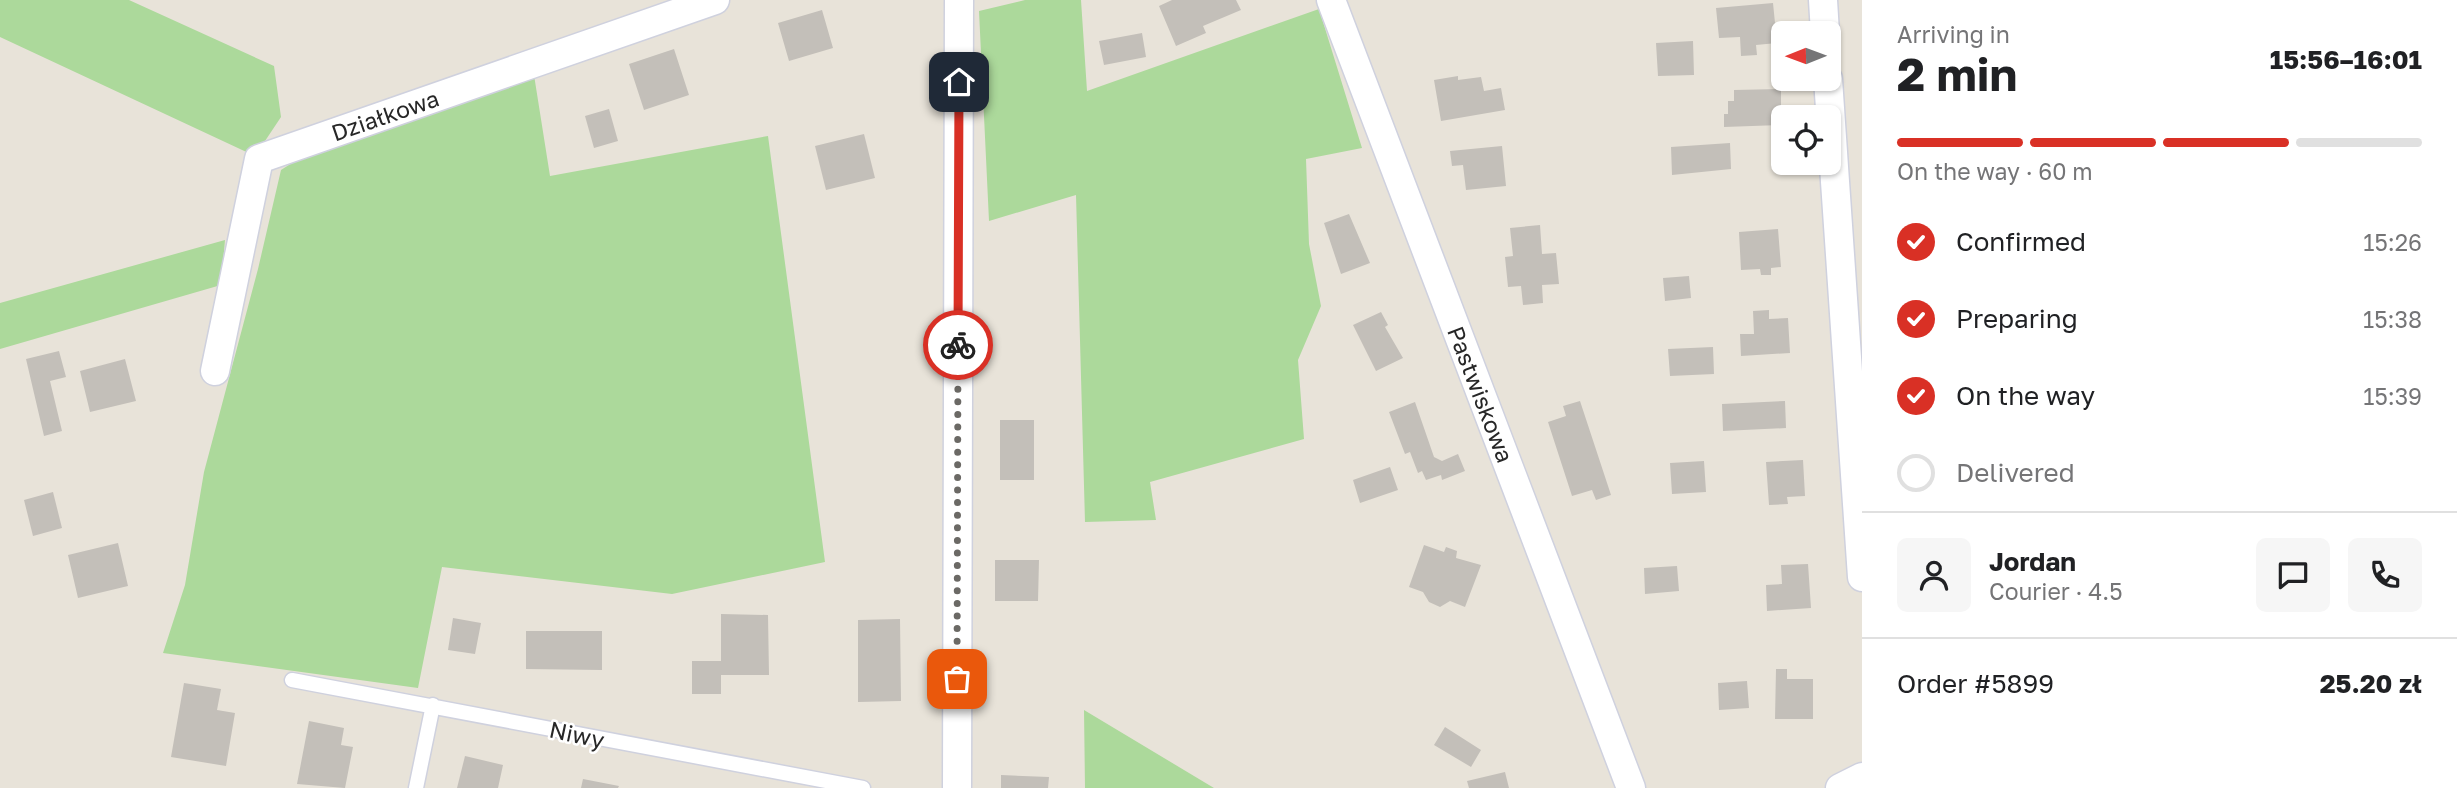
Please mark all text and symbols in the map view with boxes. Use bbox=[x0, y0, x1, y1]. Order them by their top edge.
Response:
text: Arriving in bbox=[1897, 20, 2010, 48]
north arrow bbox=[1771, 21, 1841, 91]
map controls bbox=[1771, 21, 1841, 175]
text: 15:56–16:01 bbox=[2270, 44, 2422, 75]
text: 2 min bbox=[1897, 46, 2017, 101]
pin bbox=[929, 52, 989, 112]
icon: home bbox=[940, 63, 978, 101]
street label: Działkowa bbox=[328, 84, 442, 146]
button: locate bbox=[1771, 105, 1841, 175]
text: On the way · 60 m bbox=[1897, 157, 2093, 185]
icon: check bbox=[1897, 223, 1935, 261]
text: Confirmed bbox=[1956, 226, 2086, 257]
text: 15:26 bbox=[2363, 228, 2422, 256]
icon: check bbox=[1897, 300, 1935, 338]
text: Preparing bbox=[1956, 303, 2078, 334]
text: 15:38 bbox=[2363, 305, 2422, 333]
courier bbox=[923, 310, 993, 380]
street label: Pastwiskowa bbox=[1442, 322, 1520, 466]
icon: bike bbox=[939, 326, 977, 364]
icon: check bbox=[1897, 377, 1935, 415]
text: On the way bbox=[1956, 380, 2095, 411]
text: 15:39 bbox=[2363, 382, 2422, 410]
text: Delivered bbox=[1956, 457, 2075, 488]
button: person bbox=[1897, 538, 1971, 612]
button: chat bbox=[2256, 538, 2330, 612]
button: phone bbox=[2348, 538, 2422, 612]
text: Jordan bbox=[1989, 546, 2076, 577]
text: Courier · 4.5 bbox=[1989, 577, 2122, 605]
pin bbox=[927, 649, 987, 709]
icon: bag bbox=[938, 660, 976, 698]
text: Order #5899 bbox=[1897, 668, 2054, 699]
text: 25.20 zł bbox=[2320, 668, 2422, 699]
street label: Niwy bbox=[547, 715, 607, 753]

